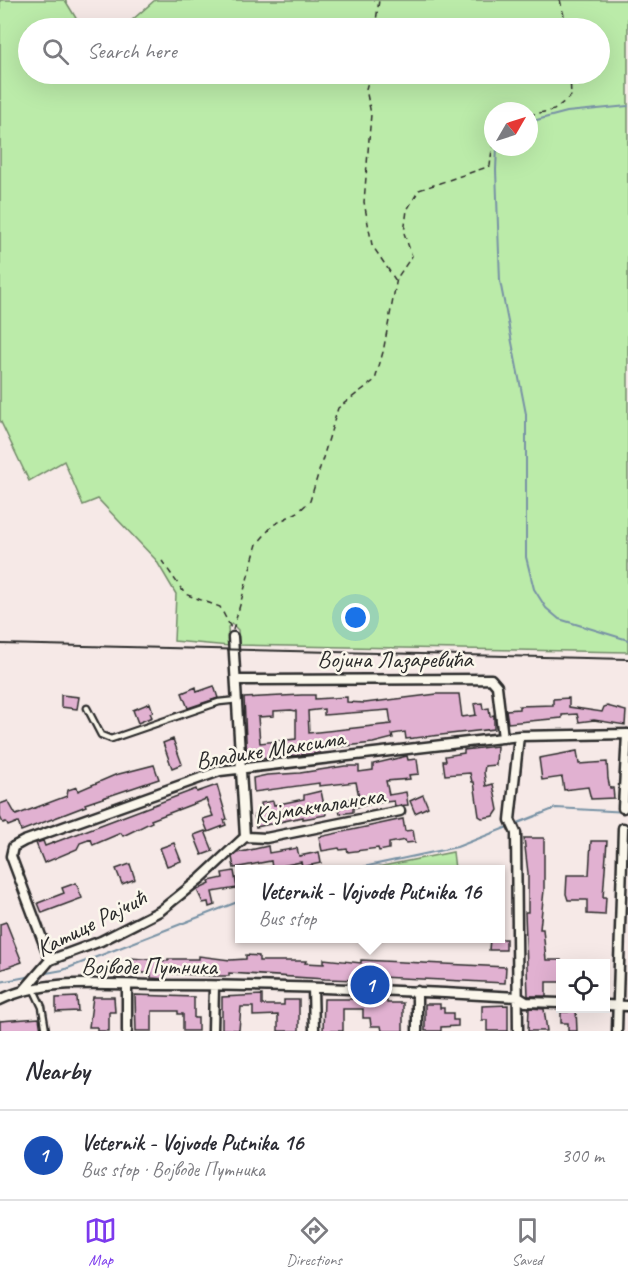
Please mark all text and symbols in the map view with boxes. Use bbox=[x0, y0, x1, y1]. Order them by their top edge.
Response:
search box bbox=[18, 18, 610, 84]
icon: search bbox=[39, 35, 72, 68]
text: Search here bbox=[87, 37, 177, 65]
north arrow bbox=[484, 102, 538, 156]
your location bbox=[341, 603, 370, 632]
street label: Војина Лазаревића bbox=[317, 644, 474, 674]
street label: Владике Максима bbox=[194, 722, 349, 776]
street label: Кајмакчаланска bbox=[252, 780, 388, 830]
popup bbox=[235, 865, 505, 943]
text: Veternik - Vojvode Putnika 16 bbox=[259, 878, 481, 906]
street label: Катице Рајчић bbox=[31, 882, 153, 964]
text: Bus stop bbox=[259, 906, 316, 931]
street label: Војводе Путника bbox=[81, 951, 218, 981]
map controls bbox=[556, 959, 610, 1013]
button: locate bbox=[556, 959, 610, 1013]
pin: 1 bbox=[350, 962, 389, 1008]
text: Nearby bbox=[24, 1054, 89, 1087]
text: Veternik - Vojvode Putnika 16 bbox=[81, 1129, 303, 1157]
text: 1 bbox=[39, 1143, 48, 1168]
text: 300 m bbox=[561, 1143, 604, 1168]
text: Bus stop · Војводе Путника bbox=[81, 1157, 265, 1182]
tab: Map bbox=[84, 1214, 117, 1270]
tab: Directions bbox=[286, 1214, 342, 1270]
tab: Saved bbox=[511, 1214, 544, 1270]

